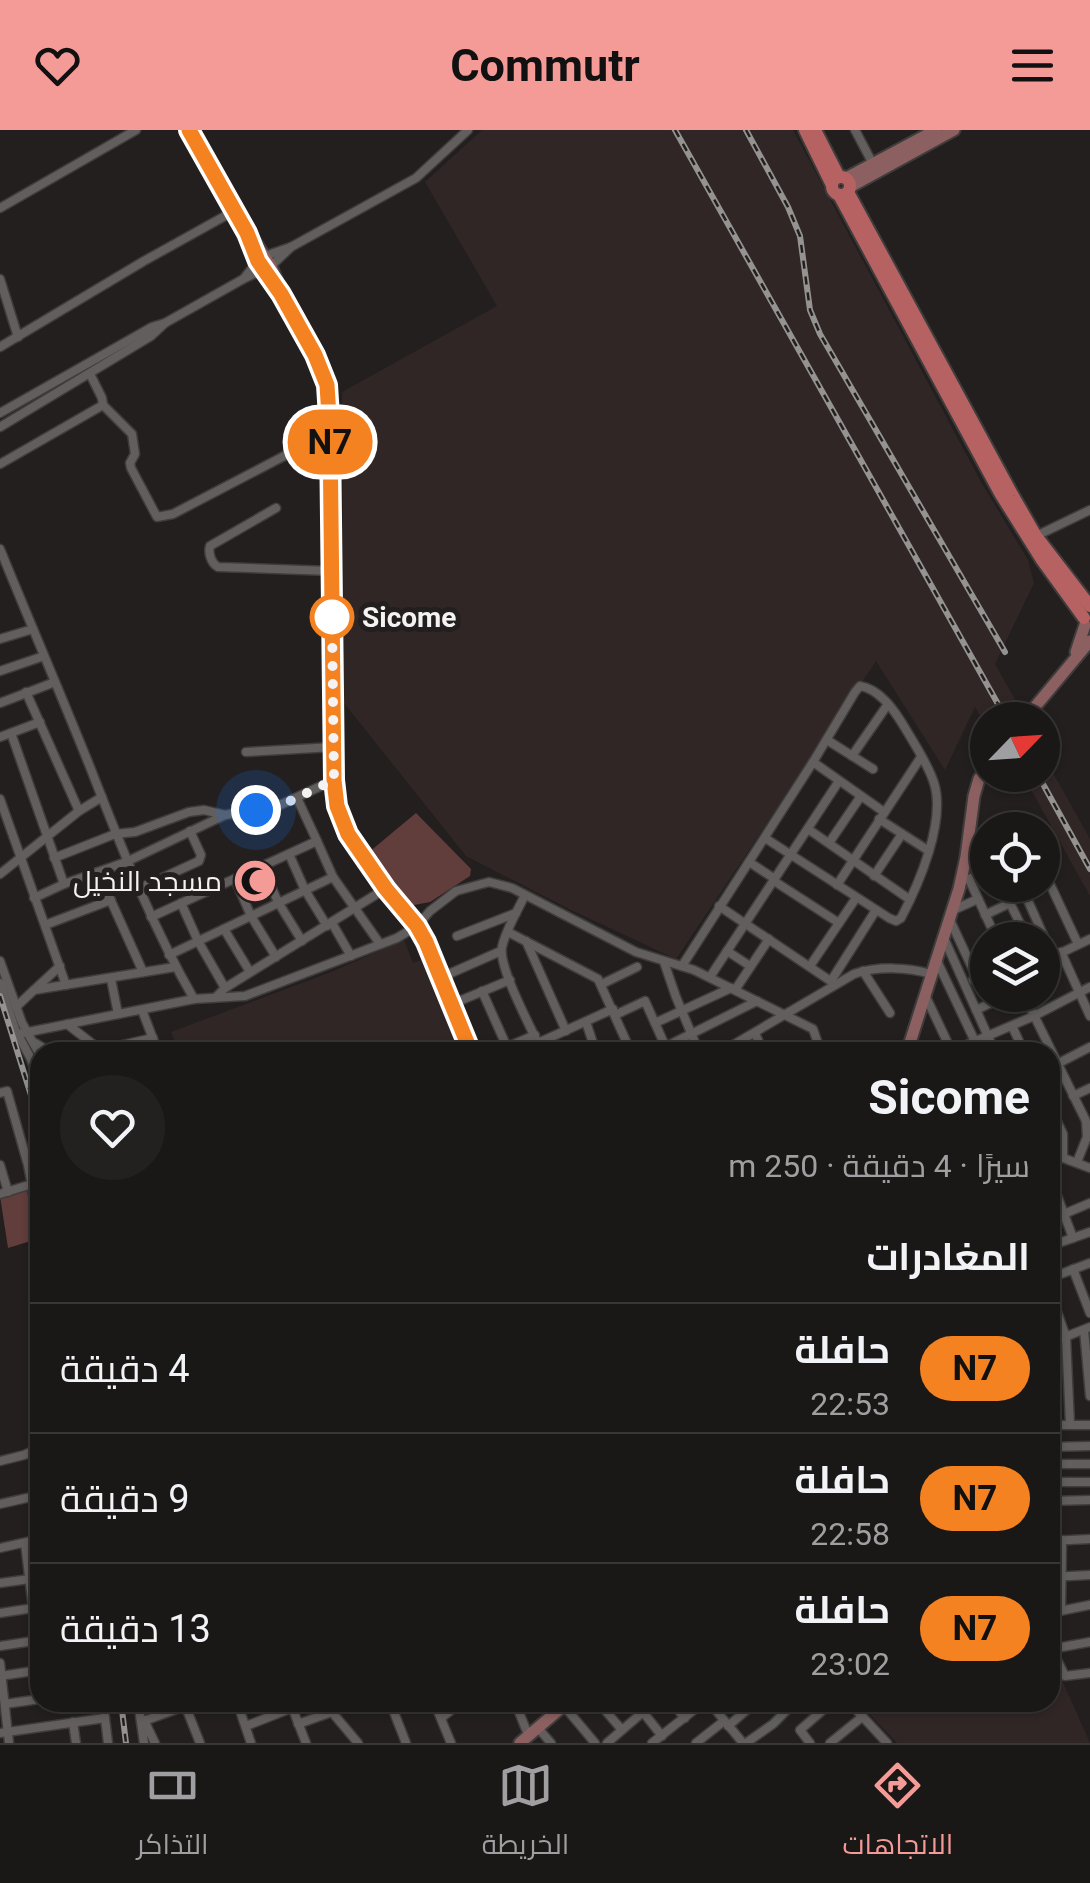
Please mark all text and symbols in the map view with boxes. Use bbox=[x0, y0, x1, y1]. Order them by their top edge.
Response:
icon: heart bbox=[30, 38, 85, 93]
icon: menu bbox=[1005, 38, 1060, 93]
text: Commutr bbox=[450, 39, 640, 92]
line badge: N7 bbox=[285, 410, 375, 474]
text: N7 bbox=[308, 422, 352, 463]
marker: Sicome bbox=[311, 596, 353, 638]
place label: Sicome bbox=[362, 601, 456, 634]
north arrow bbox=[970, 702, 1060, 792]
map controls bbox=[970, 702, 1060, 1012]
your location bbox=[231, 785, 281, 835]
button: locate bbox=[970, 812, 1060, 902]
mosque icon: مسجد النخيل bbox=[232, 858, 278, 904]
place label: مسجد النخيل bbox=[73, 865, 222, 898]
button: layers bbox=[970, 922, 1060, 1012]
text: Sicome bbox=[868, 1069, 1030, 1126]
button: heart bbox=[60, 1075, 165, 1180]
text: سيرًا · 4 دقيقة · 250 m bbox=[728, 1147, 1030, 1185]
text: المغادرات bbox=[867, 1235, 1030, 1279]
text: حافلة bbox=[794, 1328, 890, 1372]
text: 4 دقيقة bbox=[60, 1347, 190, 1391]
text: N7 bbox=[953, 1348, 997, 1389]
text: 22:53 bbox=[810, 1385, 890, 1423]
text: حافلة bbox=[794, 1458, 890, 1502]
text: 9 دقيقة bbox=[60, 1477, 190, 1521]
text: N7 bbox=[953, 1478, 997, 1519]
text: 22:58 bbox=[810, 1515, 890, 1553]
text: حافلة bbox=[794, 1588, 890, 1632]
text: 13 دقيقة bbox=[60, 1607, 211, 1651]
text: N7 bbox=[953, 1608, 997, 1649]
text: 23:02 bbox=[810, 1645, 890, 1683]
tab: التذاكر bbox=[137, 1758, 209, 1870]
tab: الخريطة bbox=[482, 1758, 569, 1870]
tab: الاتجاهات bbox=[843, 1758, 953, 1870]

